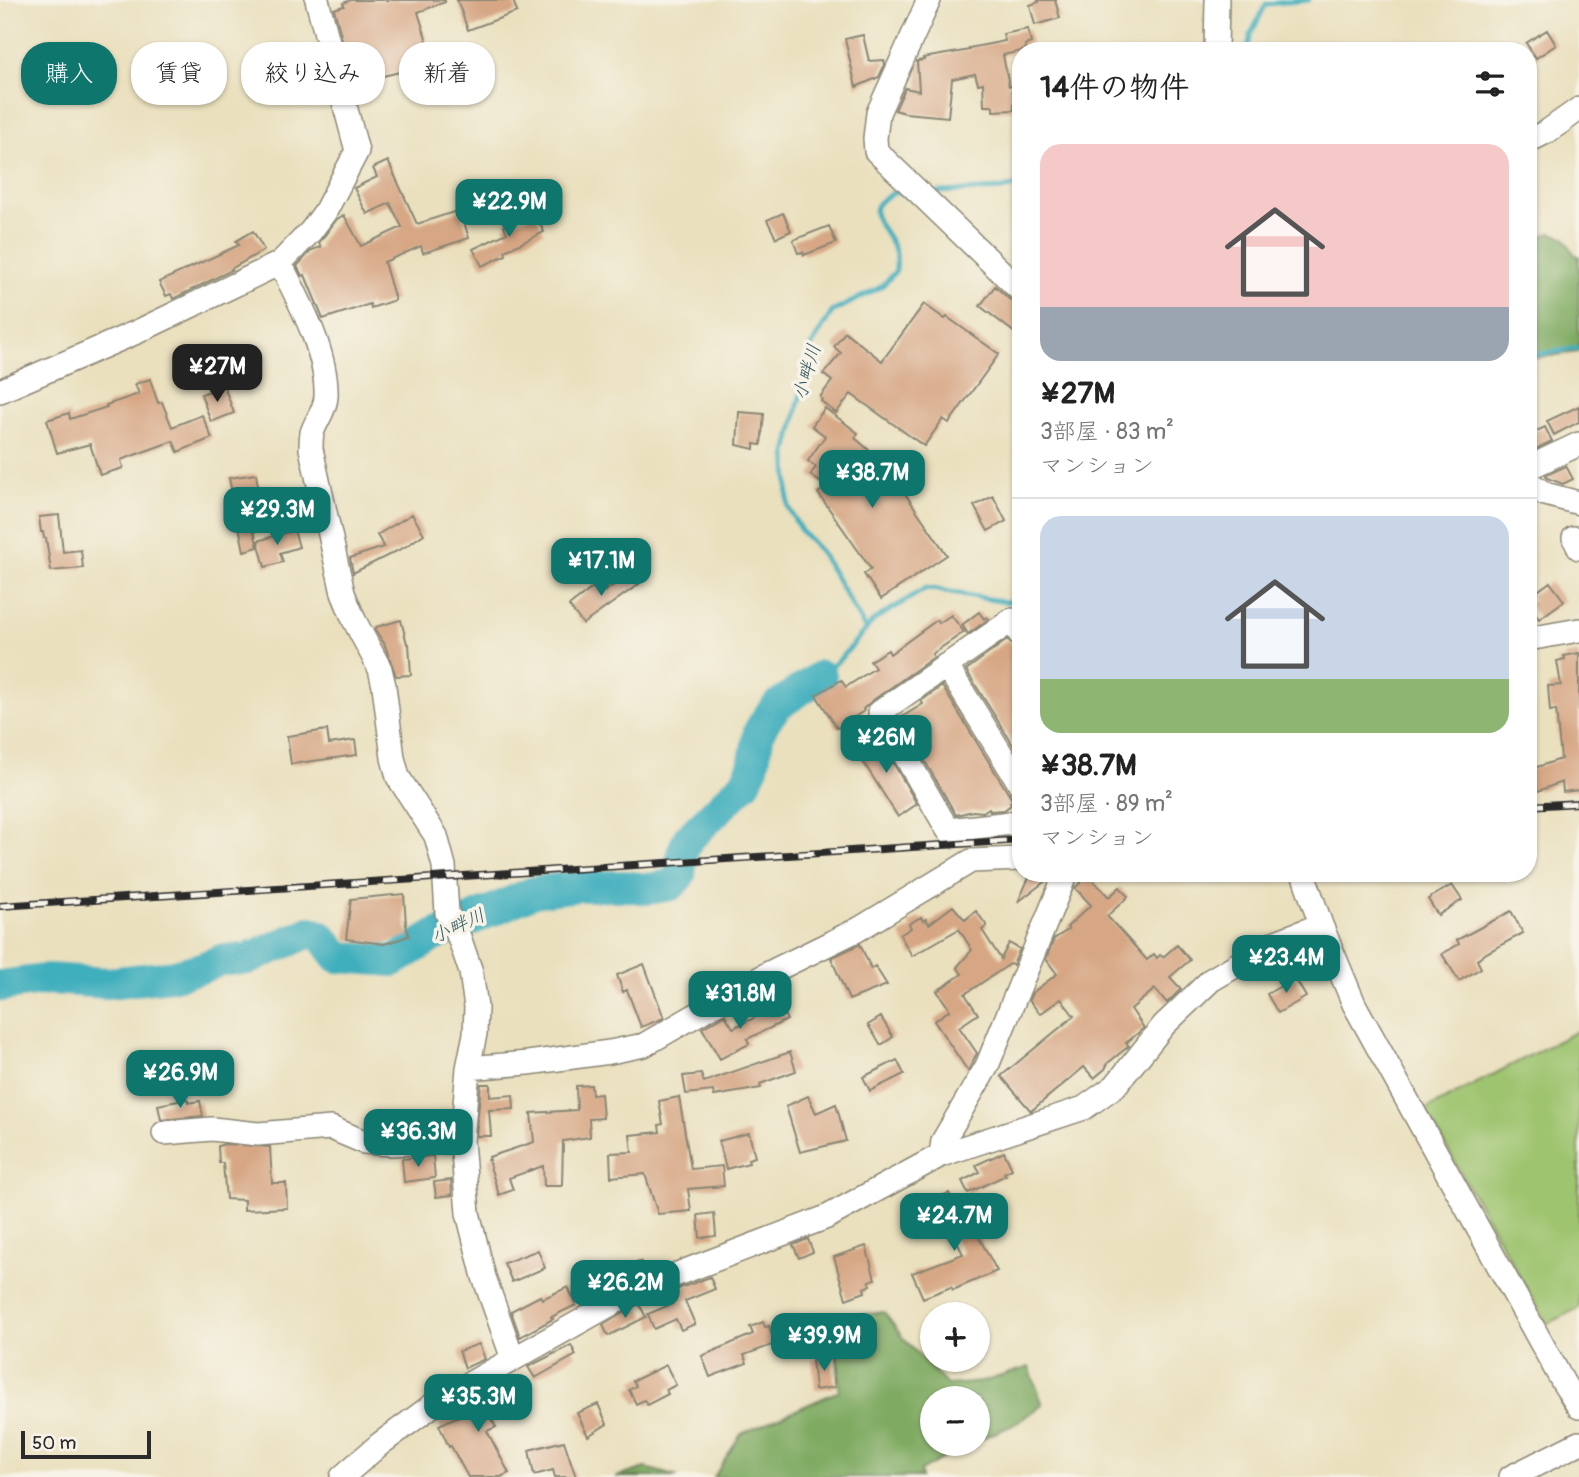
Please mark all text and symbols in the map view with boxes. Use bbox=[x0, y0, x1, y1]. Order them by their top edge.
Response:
chip: 購入 bbox=[21, 42, 117, 105]
chip: 賃貸 bbox=[131, 42, 227, 105]
chip: 絞り込み bbox=[241, 42, 385, 105]
chip: 新着 bbox=[399, 42, 495, 105]
icon: filters bbox=[1471, 65, 1509, 103]
text: 14件の物件 bbox=[1040, 69, 1189, 106]
pin: ¥22.9M bbox=[452, 180, 566, 239]
text: ¥22.9M bbox=[471, 187, 547, 216]
icon: home bbox=[1212, 189, 1338, 315]
water label: 小畔川 bbox=[788, 341, 826, 403]
pin: ¥27M bbox=[176, 344, 258, 404]
text: ¥27M bbox=[188, 352, 246, 381]
text: ¥27M bbox=[1040, 375, 1115, 412]
text: 3部屋 · 83 m² bbox=[1040, 417, 1174, 446]
pin: ¥38.7M bbox=[815, 450, 929, 510]
text: マンション bbox=[1040, 451, 1154, 480]
text: ¥38.7M bbox=[835, 458, 909, 487]
pin: ¥29.3M bbox=[220, 488, 334, 547]
text: ¥29.3M bbox=[239, 495, 315, 524]
pin: ¥17.1M bbox=[544, 538, 658, 598]
text: ¥17.1M bbox=[567, 546, 635, 575]
icon: home bbox=[1212, 561, 1338, 687]
pin: ¥26M bbox=[845, 716, 927, 775]
text: ¥26M bbox=[857, 723, 915, 752]
text: ¥38.7M bbox=[1040, 747, 1137, 784]
text: 3部屋 · 89 m² bbox=[1040, 789, 1173, 818]
text: マンション bbox=[1040, 823, 1154, 852]
water label: 小畔川 bbox=[427, 903, 489, 949]
pin: ¥23.4M bbox=[1229, 936, 1343, 995]
text: ¥23.4M bbox=[1248, 943, 1324, 972]
pin: ¥31.8M bbox=[683, 972, 797, 1031]
text: ¥31.8M bbox=[705, 979, 775, 1008]
pin: ¥26.9M bbox=[123, 1050, 237, 1110]
text: ¥26.9M bbox=[142, 1058, 218, 1087]
pin: ¥36.3M bbox=[361, 1110, 475, 1169]
text: ¥36.3M bbox=[380, 1117, 456, 1146]
pin: ¥24.7M bbox=[897, 1194, 1011, 1253]
text: ¥24.7M bbox=[916, 1201, 992, 1230]
pin: ¥26.2M bbox=[568, 1260, 682, 1320]
text: ¥26.2M bbox=[587, 1268, 663, 1297]
map controls bbox=[920, 1302, 990, 1456]
button: + bbox=[920, 1302, 990, 1372]
pin: ¥39.9M bbox=[767, 1314, 881, 1373]
text: ¥39.9M bbox=[787, 1321, 861, 1350]
pin: ¥35.3M bbox=[421, 1374, 535, 1434]
text: ¥35.3M bbox=[440, 1382, 516, 1411]
button: − bbox=[920, 1386, 990, 1456]
scale bar bbox=[21, 1428, 150, 1460]
text: 50 m bbox=[32, 1431, 76, 1455]

